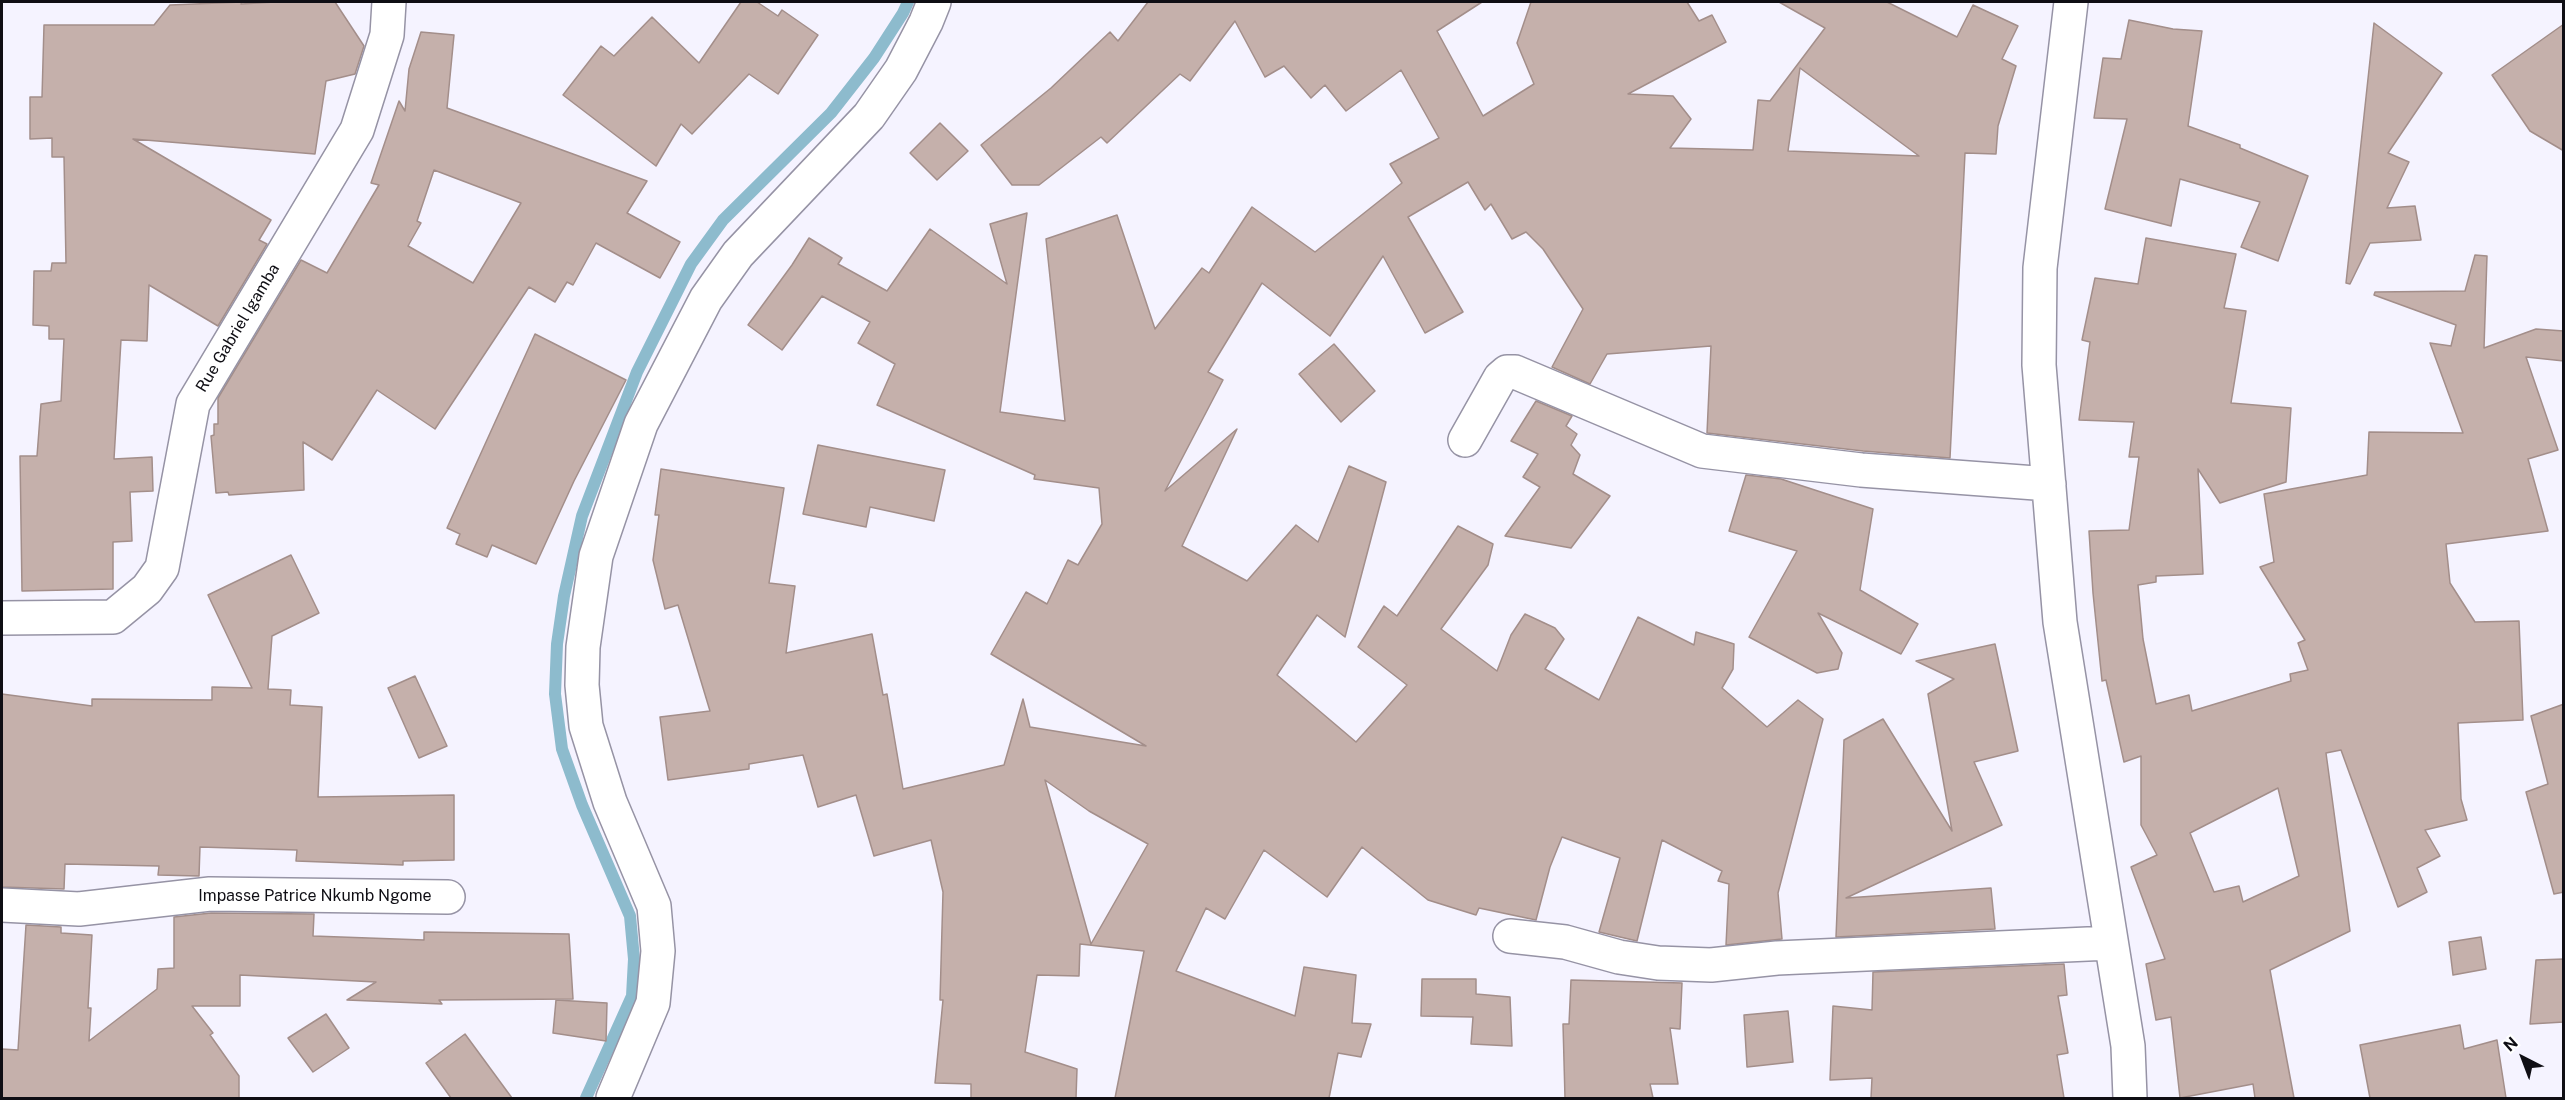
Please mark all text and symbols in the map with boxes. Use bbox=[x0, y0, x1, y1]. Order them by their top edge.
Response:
street label: Rue Gabriel Igamba bbox=[192, 260, 284, 396]
street label: Impasse Patrice Nkumb Ngome bbox=[198, 886, 432, 906]
north arrow bbox=[2493, 1028, 2553, 1088]
text: N bbox=[2500, 1033, 2522, 1056]

